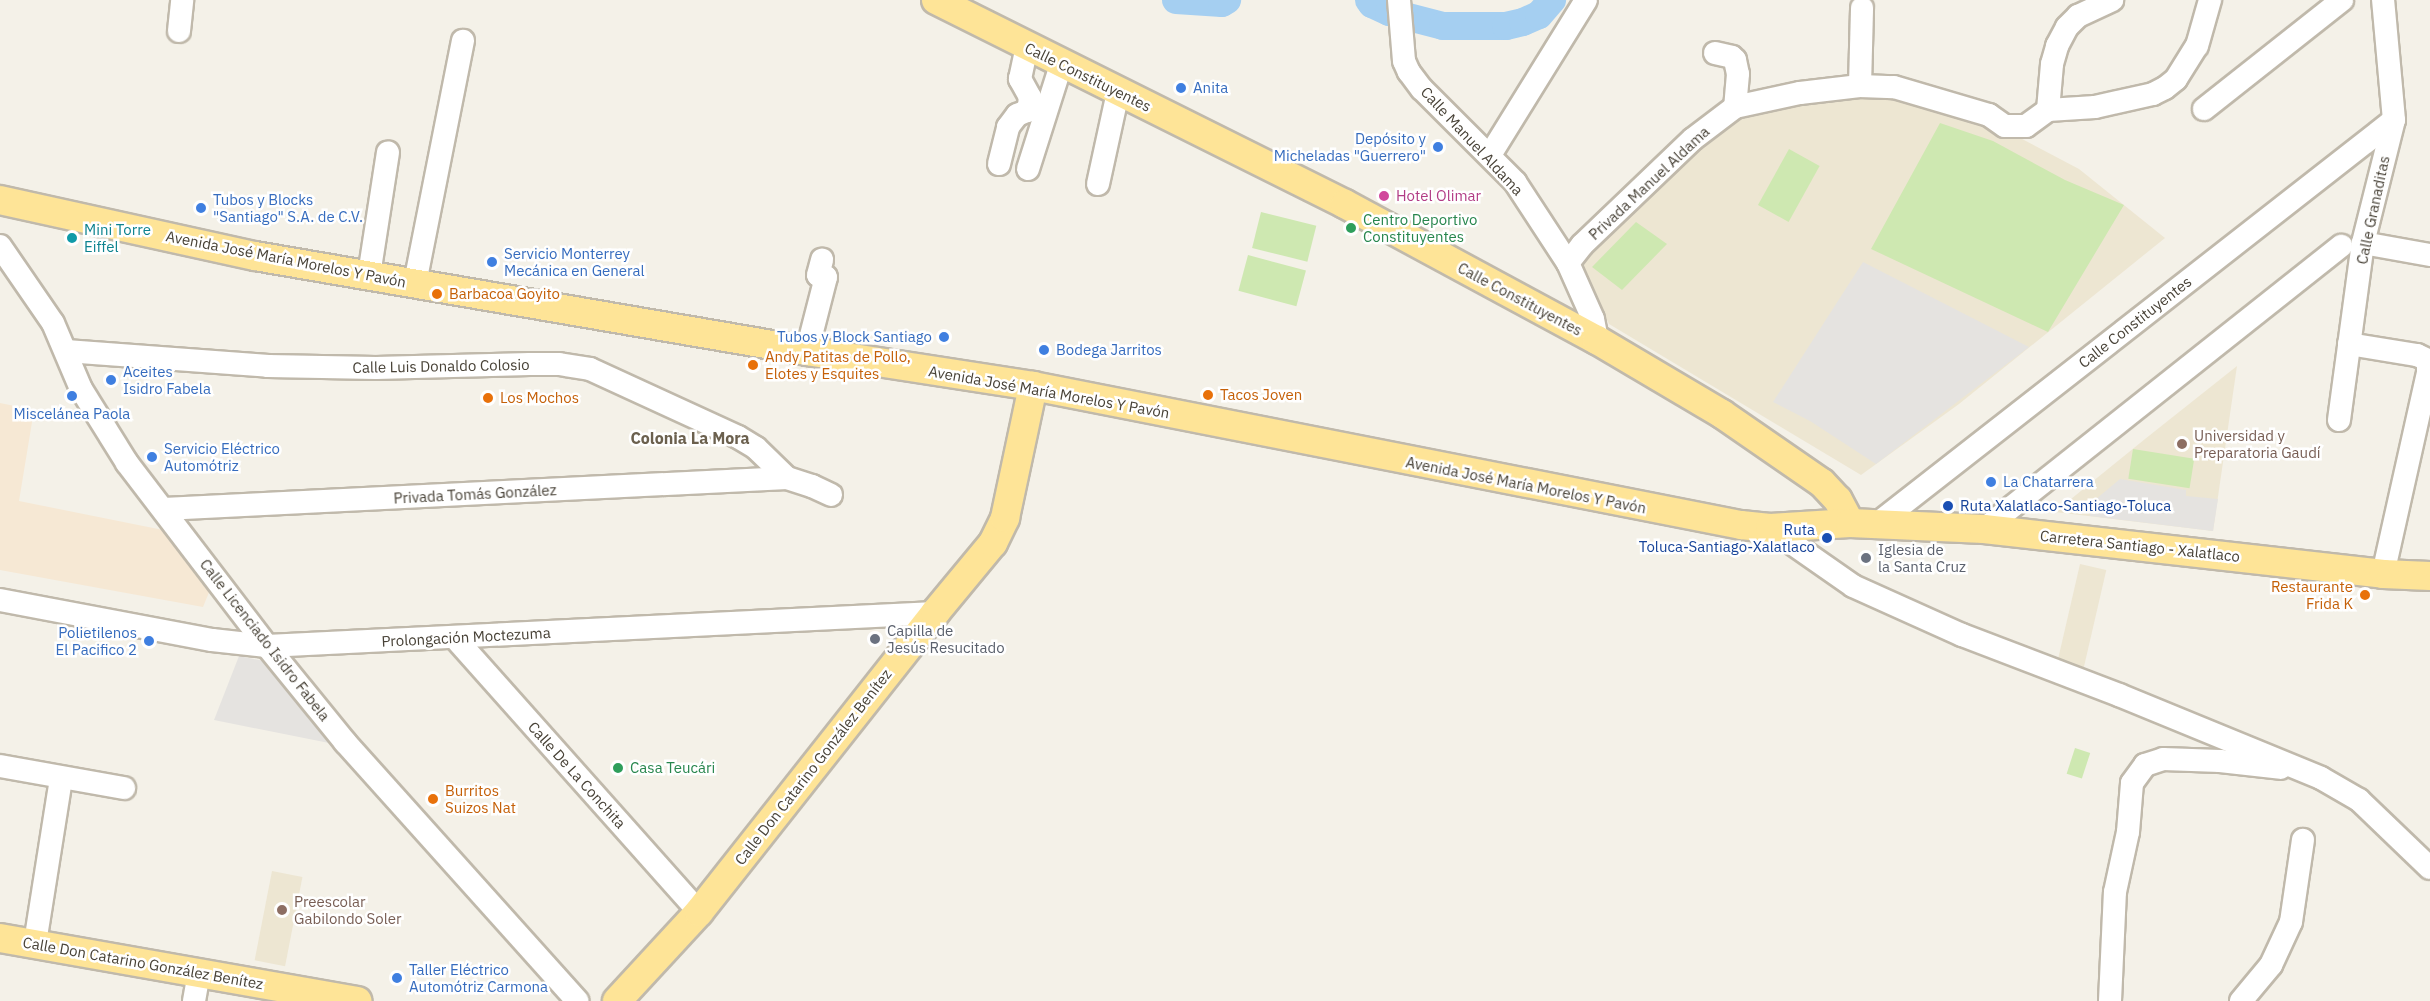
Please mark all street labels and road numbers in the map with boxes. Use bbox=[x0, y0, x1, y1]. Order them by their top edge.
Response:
street label: Calle Constituyentes bbox=[1022, 39, 1154, 115]
street label: Calle Manuel Aldama bbox=[1417, 83, 1527, 199]
street label: Privada Manuel Aldama bbox=[1585, 122, 1713, 244]
street label: Calle Granaditas bbox=[2353, 154, 2393, 266]
street label: Avenida José María Morelos Y Pavón bbox=[164, 227, 408, 291]
street label: Calle Constituyentes bbox=[1455, 259, 1585, 339]
street label: Calle Constituyentes bbox=[2075, 272, 2195, 372]
street label: Calle Luis Donaldo Colosio bbox=[352, 355, 530, 377]
street label: Avenida José María Morelos Y Pavón bbox=[927, 362, 1171, 422]
street label: Avenida José María Morelos Y Pavón bbox=[1404, 453, 1648, 517]
street label: Privada Tomás González bbox=[393, 481, 557, 507]
street label: Carretera Santiago - Xalatlaco bbox=[2039, 527, 2241, 565]
street label: Calle Licenciado Isidro Fabela bbox=[196, 555, 334, 725]
street label: Prolongación Moctezuma bbox=[381, 624, 551, 650]
street label: Calle Don Catarino González Benítez bbox=[731, 665, 895, 869]
street label: Calle De La Conchita bbox=[524, 718, 630, 832]
street label: Calle Don Catarino González Benítez bbox=[21, 933, 265, 993]

